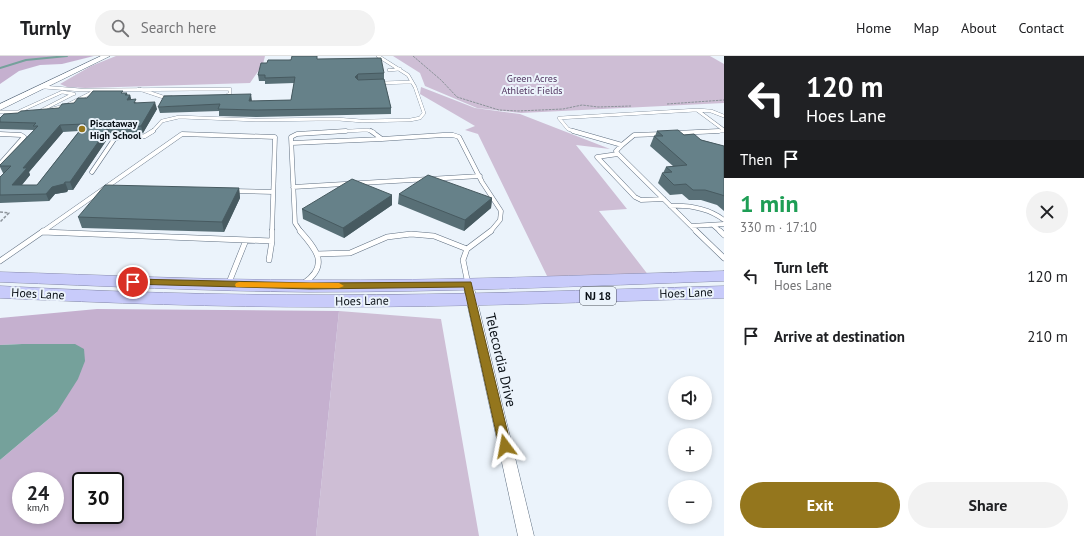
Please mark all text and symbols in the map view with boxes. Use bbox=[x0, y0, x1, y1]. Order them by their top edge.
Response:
search box bbox=[95, 10, 375, 46]
text: Turnly bbox=[20, 16, 71, 40]
icon: search bbox=[109, 17, 131, 39]
text: Search here bbox=[141, 18, 216, 37]
text: Home bbox=[856, 19, 891, 37]
text: Map bbox=[913, 19, 939, 37]
text: About bbox=[961, 19, 997, 37]
text: Contact bbox=[1019, 19, 1064, 37]
text: 120 m bbox=[806, 68, 883, 105]
park label: Green Acres Athletic Fields bbox=[501, 72, 563, 97]
icon: left bbox=[740, 72, 792, 124]
text: Hoes Lane bbox=[806, 104, 886, 127]
place label: Piscataway High School bbox=[90, 117, 141, 142]
marker: Piscataway High School bbox=[77, 124, 87, 134]
icon: arrive bbox=[780, 148, 802, 170]
text: Then bbox=[740, 150, 772, 169]
text: 1 min bbox=[740, 188, 799, 219]
button: close bbox=[1026, 191, 1068, 233]
text: 330 m · 17:10 bbox=[740, 219, 817, 236]
text: Turn left bbox=[774, 258, 828, 277]
pin bbox=[116, 265, 150, 299]
icon: left bbox=[740, 265, 762, 287]
text: 120 m bbox=[1027, 267, 1068, 286]
icon: arrive bbox=[122, 271, 144, 293]
text: Hoes Lane bbox=[774, 277, 832, 294]
street label: Hoes Lane bbox=[659, 284, 713, 301]
street label: Hoes Lane bbox=[11, 285, 65, 302]
road number: NJ 18 bbox=[580, 287, 616, 305]
street label: Hoes Lane bbox=[335, 293, 389, 308]
street label: Telecordia Drive bbox=[481, 311, 521, 409]
icon: arrive bbox=[740, 325, 762, 347]
text: Arrive at destination bbox=[774, 327, 905, 346]
text: 210 m bbox=[1027, 327, 1068, 346]
map controls bbox=[668, 376, 712, 524]
button: sound bbox=[668, 376, 712, 420]
position arrow bbox=[484, 425, 526, 467]
button: + bbox=[668, 428, 712, 472]
speed limit sign: 30 bbox=[72, 472, 124, 524]
text: 24 bbox=[27, 480, 49, 506]
button: − bbox=[668, 480, 712, 524]
button: Exit bbox=[740, 482, 900, 528]
button: Share bbox=[908, 482, 1068, 528]
text: km/h bbox=[27, 501, 49, 514]

